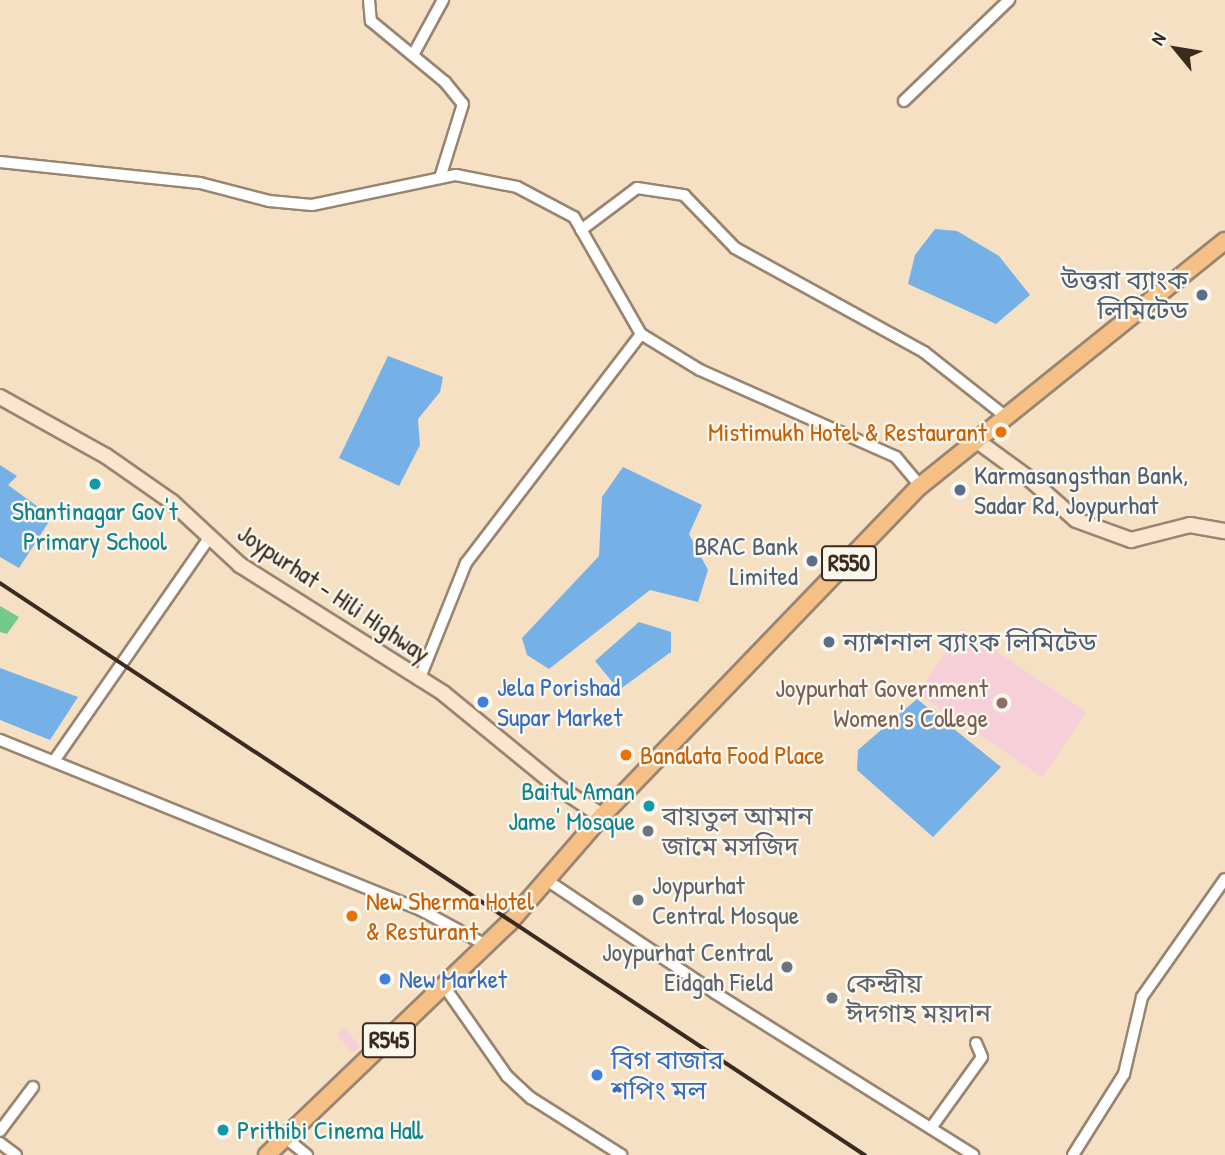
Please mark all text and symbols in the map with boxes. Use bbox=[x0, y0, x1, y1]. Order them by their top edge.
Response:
north arrow bbox=[1141, 14, 1211, 84]
text: N bbox=[1144, 28, 1172, 49]
place label: উত্তরা ব্যাংক লিমিটেড bbox=[1061, 264, 1188, 326]
marker: উত্তরা ব্যাংক লিমিটেড bbox=[1194, 287, 1210, 303]
place label: Mistimukh Hotel & Restaurant bbox=[708, 416, 987, 448]
marker: Mistimukh Hotel & Restaurant bbox=[993, 424, 1009, 440]
place label: Karmasangsthan Bank, Sadar Rd, Joypurhat bbox=[974, 459, 1188, 520]
marker: Shantinagar Gov't Primary School bbox=[87, 476, 103, 492]
marker: Karmasangsthan Bank, Sadar Rd, Joypurhat bbox=[952, 482, 968, 498]
place label: Shantinagar Gov't Primary School bbox=[12, 495, 178, 556]
street label: Joypurhat - Hili Highway bbox=[232, 517, 436, 669]
place label: BRAC Bank Limited bbox=[694, 530, 798, 592]
road number: R550 bbox=[821, 542, 877, 584]
marker: BRAC Bank Limited bbox=[804, 553, 820, 569]
place label: ন্যাশনাল ব্যাংক লিমিটেড bbox=[843, 626, 1096, 658]
marker: ন্যাশনাল ব্যাংক লিমিটেড bbox=[821, 634, 837, 650]
place label: Jela Porishad Supar Market bbox=[497, 671, 622, 732]
place label: Joypurhat Government Women's College bbox=[775, 672, 988, 734]
marker: Jela Porishad Supar Market bbox=[475, 694, 491, 710]
marker: Joypurhat Government Women's College bbox=[994, 695, 1010, 711]
place label: Banalata Food Place bbox=[640, 739, 824, 771]
marker: Banalata Food Place bbox=[618, 747, 634, 763]
place label: Baitul Aman Jame' Mosque bbox=[508, 775, 635, 836]
marker: Baitul Aman Jame' Mosque bbox=[641, 798, 657, 814]
place label: বায়তুল আমান জামে মসজিদ bbox=[662, 800, 813, 862]
marker: বায়তুল আমান জামে মসজিদ bbox=[640, 823, 656, 839]
place label: Joypurhat Central Mosque bbox=[652, 869, 799, 931]
place label: New Sherma Hotel & Resturant bbox=[366, 885, 534, 946]
marker: Joypurhat Central Mosque bbox=[630, 892, 646, 908]
marker: New Sherma Hotel & Resturant bbox=[344, 908, 360, 924]
place label: Joypurhat Central Eidgah Field bbox=[602, 936, 773, 998]
marker: Joypurhat Central Eidgah Field bbox=[779, 959, 795, 975]
place label: New Market bbox=[399, 963, 507, 995]
place label: কেন্দ্রীয় ঈদগাহ ময়দান bbox=[846, 967, 991, 1028]
marker: New Market bbox=[377, 971, 393, 987]
marker: কেন্দ্রীয় ঈদগাহ ময়দান bbox=[824, 990, 840, 1006]
road number: R545 bbox=[361, 1020, 417, 1060]
place label: বিগ বাজার শপিং মল bbox=[611, 1044, 723, 1106]
marker: বিগ বাজার শপিং মল bbox=[589, 1067, 605, 1083]
place label: Prithibi Cinema Hall bbox=[237, 1114, 423, 1146]
marker: Prithibi Cinema Hall bbox=[215, 1122, 231, 1138]

